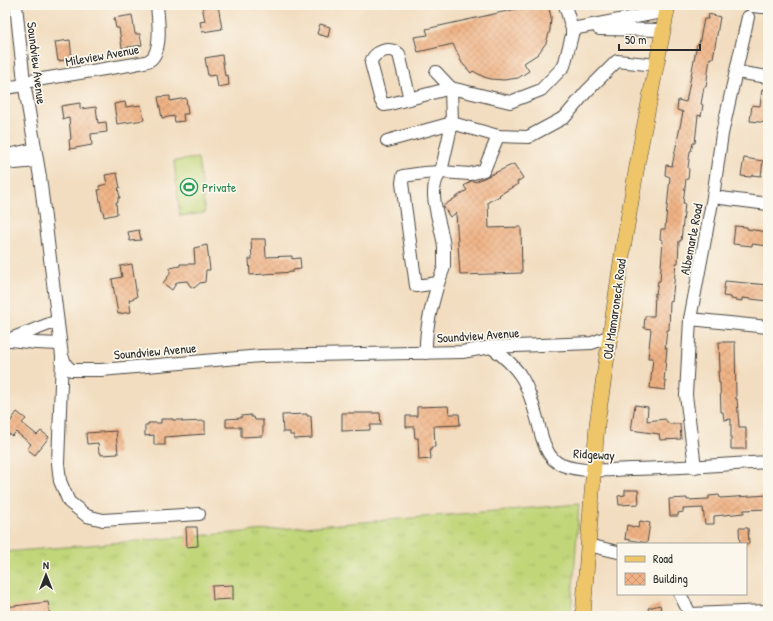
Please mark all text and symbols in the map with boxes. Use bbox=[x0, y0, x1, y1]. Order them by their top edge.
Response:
street label: Soundview Avenue bbox=[23, 21, 51, 105]
scale bar bbox=[619, 26, 700, 52]
text: 50 m bbox=[625, 31, 646, 48]
street label: Mileview Avenue bbox=[64, 40, 140, 70]
sports icon: Private bbox=[179, 177, 199, 197]
place label: Private bbox=[202, 178, 236, 196]
street label: Albemarle Road bbox=[675, 202, 707, 276]
street label: Old Mamaroneck Road bbox=[598, 257, 630, 361]
street label: Soundview Avenue bbox=[436, 323, 520, 347]
street label: Soundview Avenue bbox=[113, 338, 197, 364]
street label: Ridgeway bbox=[573, 444, 616, 464]
legend bbox=[617, 543, 747, 595]
text: Road bbox=[653, 550, 673, 567]
north arrow bbox=[26, 555, 66, 595]
text: N bbox=[43, 558, 49, 572]
text: Building bbox=[653, 570, 688, 587]

